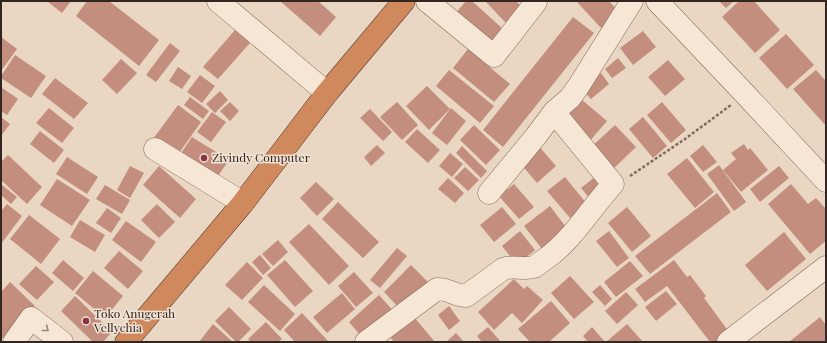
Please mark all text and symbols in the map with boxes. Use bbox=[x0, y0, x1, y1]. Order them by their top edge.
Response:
place label: Zivindy Computer bbox=[212, 149, 311, 165]
marker: Zivindy Computer bbox=[199, 153, 209, 163]
place label: Toko Anugerah Vellychia bbox=[93, 305, 175, 335]
marker: Toko Anugerah Vellychia bbox=[81, 316, 91, 326]
one-way arrow bbox=[41, 325, 48, 332]

